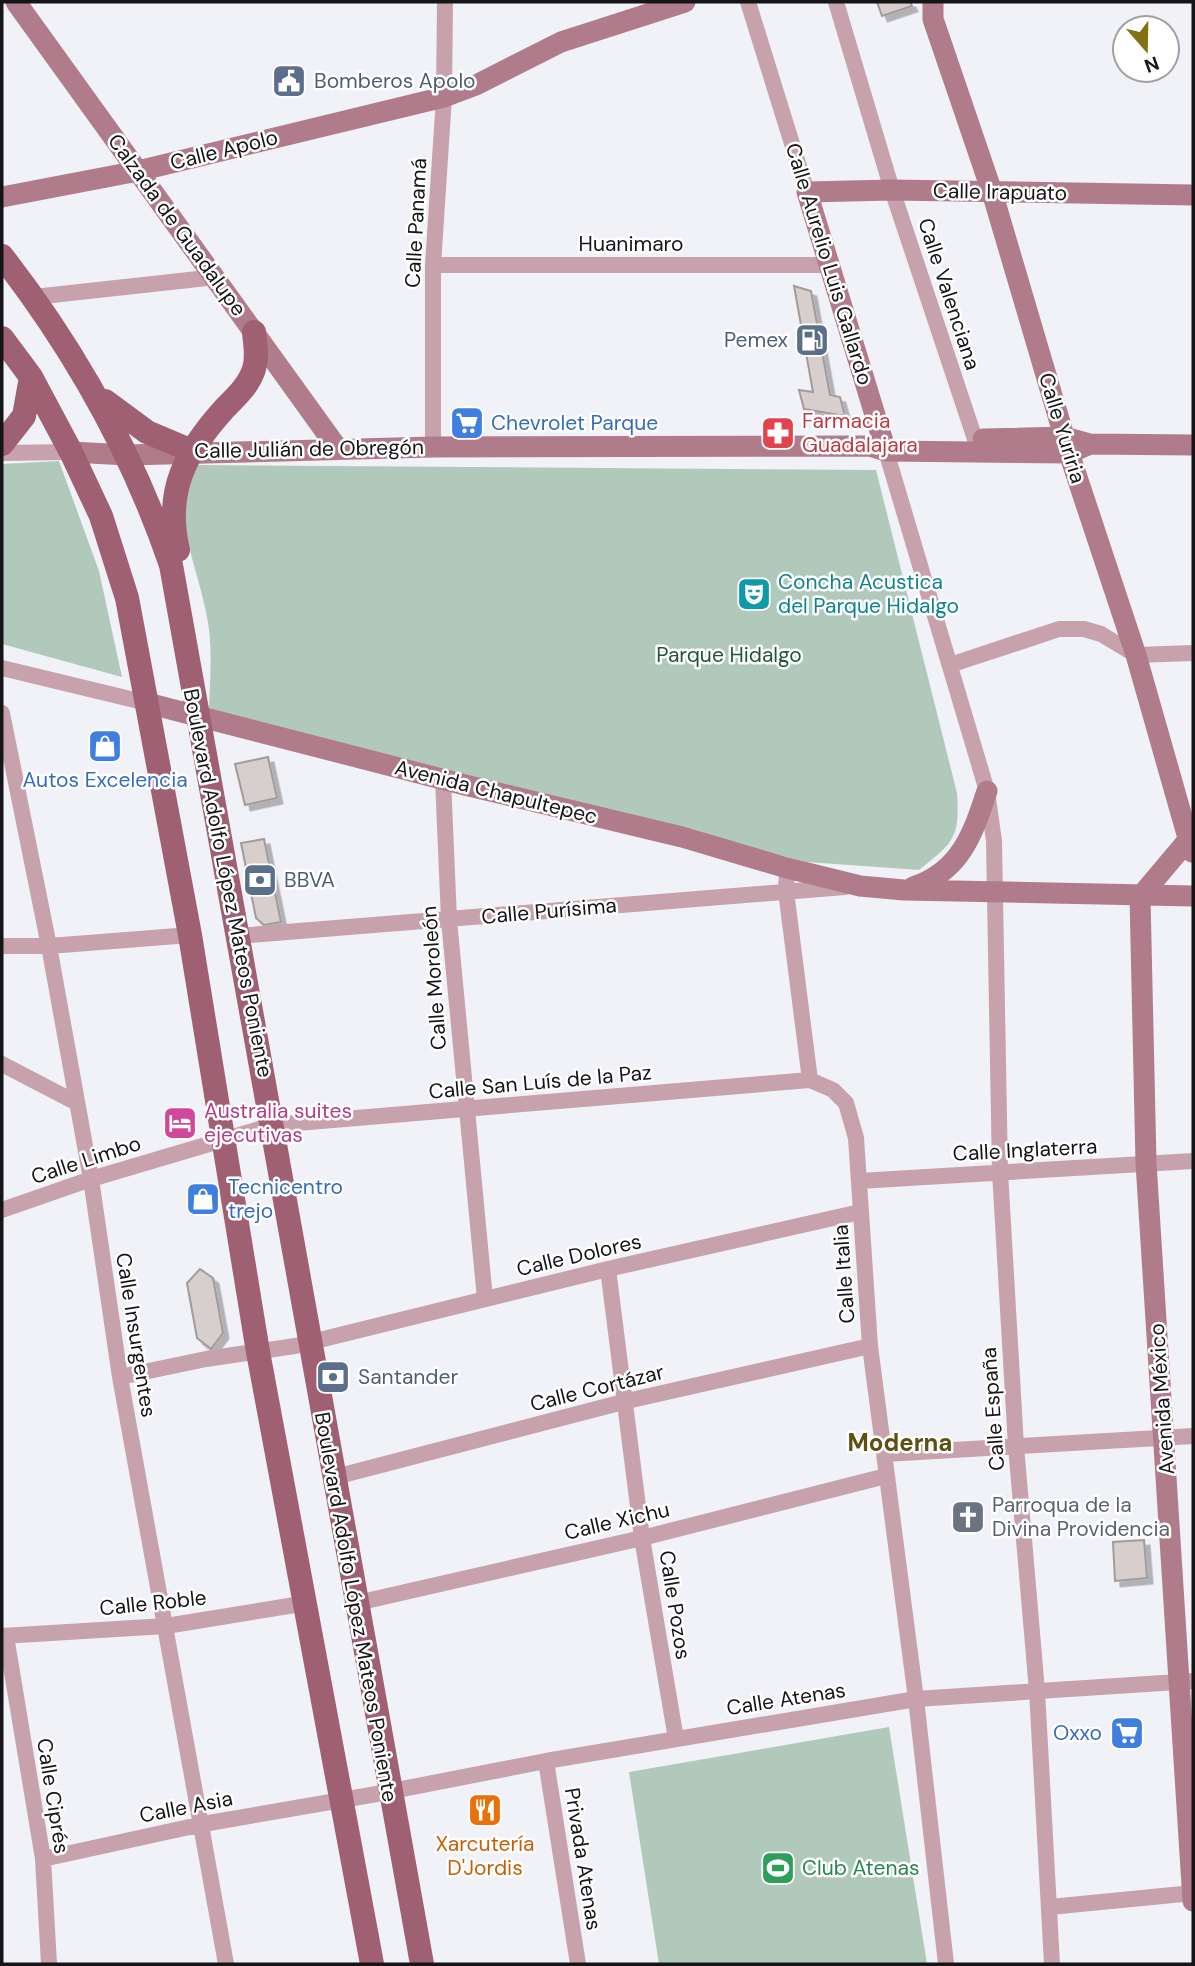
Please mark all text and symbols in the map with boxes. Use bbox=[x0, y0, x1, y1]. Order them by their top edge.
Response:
north arrow bbox=[1111, 14, 1181, 84]
text: N bbox=[1141, 50, 1162, 79]
public building icon: Bomberos Apolo bbox=[270, 62, 308, 100]
place label: Bomberos Apolo bbox=[314, 67, 476, 95]
street label: Calle Apolo bbox=[167, 123, 281, 177]
street label: Calzada de Guadalupe bbox=[101, 128, 253, 322]
street label: Calle Aurelio Luis Gallardo bbox=[779, 140, 879, 388]
street label: Calle Panamá bbox=[399, 157, 433, 289]
street label: Calle Irapuato bbox=[933, 177, 1067, 207]
street label: Calle Valenciana bbox=[911, 214, 987, 374]
street label: Huanimaro bbox=[579, 230, 683, 258]
fuel station icon: Pemex bbox=[793, 321, 831, 359]
place label: Pemex bbox=[724, 326, 788, 354]
street label: Calle Yuriria bbox=[1032, 369, 1092, 487]
supermarket icon: Chevrolet Parque bbox=[448, 404, 486, 442]
place label: Farmacia Guadalajara bbox=[802, 407, 918, 459]
place label: Chevrolet Parque bbox=[491, 409, 658, 437]
pharmacy icon: Farmacia Guadalajara bbox=[759, 414, 797, 452]
street label: Calle Julián de Obregón bbox=[194, 433, 424, 465]
place label: Concha Acustica del Parque Hidalgo bbox=[778, 568, 959, 620]
theatre icon: Concha Acustica del Parque Hidalgo bbox=[735, 575, 773, 613]
park label: Parque Hidalgo bbox=[656, 641, 802, 669]
street label: Boulevard Adolfo López Mateos Poniente bbox=[177, 686, 279, 1080]
shop icon: Autos Excelencia bbox=[86, 727, 124, 765]
street label: Avenida Chapultepec bbox=[392, 753, 600, 831]
place label: Autos Excelencia bbox=[22, 766, 188, 794]
bank icon: BBVA bbox=[241, 861, 279, 899]
place label: BBVA bbox=[284, 866, 335, 894]
street label: Calle Purísima bbox=[480, 891, 618, 931]
street label: Calle Moroleón bbox=[415, 905, 453, 1051]
street label: Calle San Luís de la Paz bbox=[427, 1058, 653, 1106]
place label: Australia suites ejecutivas bbox=[204, 1097, 352, 1149]
hotel icon: Australia suites ejecutivas bbox=[161, 1104, 199, 1142]
street label: Calle Limbo bbox=[28, 1129, 144, 1191]
street label: Calle Inglaterra bbox=[952, 1132, 1098, 1168]
place label: Tecnicentro trejo bbox=[228, 1173, 343, 1225]
shop icon: Tecnicentro trejo bbox=[184, 1180, 222, 1218]
street label: Calle Italia bbox=[827, 1224, 861, 1324]
street label: Calle Dolores bbox=[514, 1227, 644, 1283]
street label: Calle Insurgentes bbox=[109, 1251, 163, 1419]
street label: Avenida México bbox=[1143, 1322, 1181, 1476]
street label: Calle España bbox=[975, 1346, 1011, 1472]
bank icon: Santander bbox=[314, 1358, 352, 1396]
street label: Calle Cortázar bbox=[527, 1358, 667, 1418]
place label: Santander bbox=[358, 1363, 458, 1391]
street label: Boulevard Adolfo López Mateos Poniente bbox=[308, 1410, 404, 1804]
district label: Moderna bbox=[848, 1427, 952, 1458]
place label: Parroqua de la Divina Providencia bbox=[992, 1491, 1170, 1543]
street label: Calle Xichu bbox=[562, 1495, 672, 1547]
church icon: Parroqua de la Divina Providencia bbox=[949, 1498, 987, 1536]
street label: Calle Pozos bbox=[653, 1548, 697, 1662]
street label: Calle Roble bbox=[98, 1583, 208, 1623]
street label: Calle Atenas bbox=[724, 1676, 848, 1722]
supermarket icon: Oxxo bbox=[1108, 1714, 1146, 1752]
place label: Oxxo bbox=[1053, 1719, 1102, 1747]
street label: Calle Ciprés bbox=[30, 1736, 76, 1856]
street label: Calle Asia bbox=[137, 1784, 235, 1830]
street label: Privada Atenas bbox=[558, 1786, 608, 1932]
restaurant icon: Xarcutería D'Jordis bbox=[466, 1791, 504, 1829]
place label: Xarcutería D'Jordis bbox=[436, 1830, 534, 1882]
sports icon: Club Atenas bbox=[759, 1849, 797, 1887]
place label: Club Atenas bbox=[802, 1854, 919, 1882]

